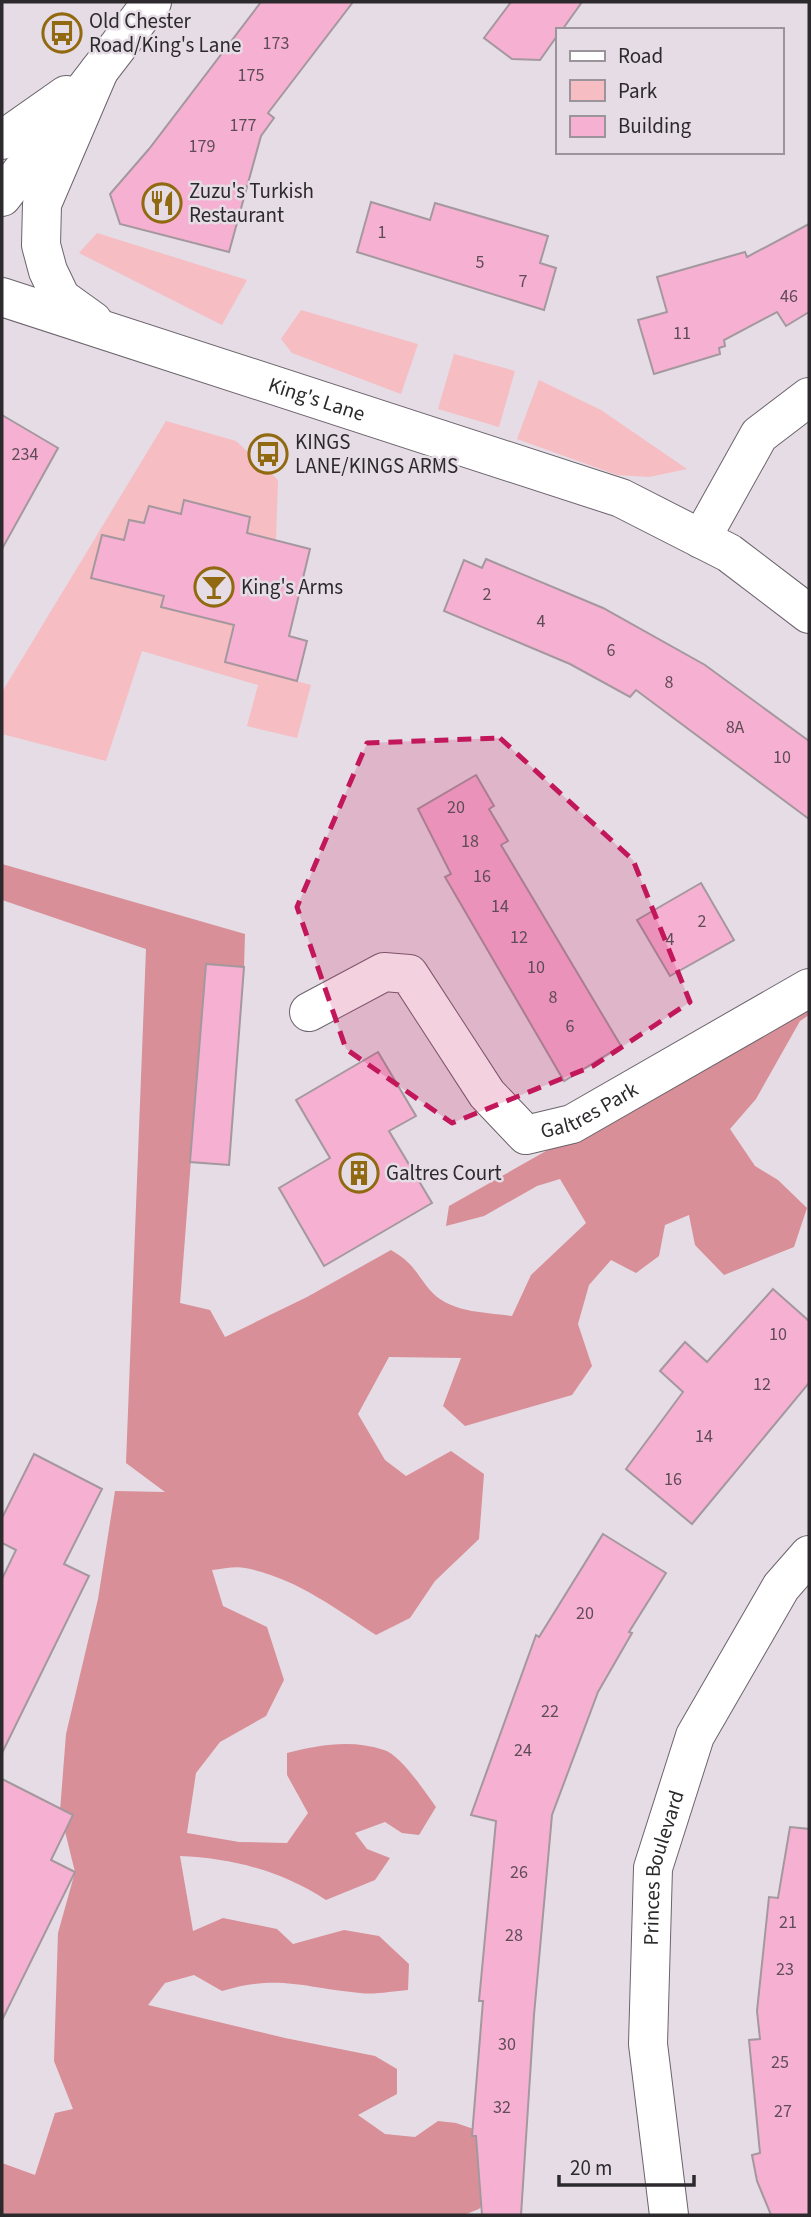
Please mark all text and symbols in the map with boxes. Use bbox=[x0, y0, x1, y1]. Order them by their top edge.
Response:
place label: Old Chester Road/King's Lane bbox=[89, 6, 241, 60]
bus stop icon: Old Chester Road/King's Lane bbox=[41, 12, 83, 54]
legend bbox=[556, 28, 783, 154]
house number: 173 bbox=[263, 31, 289, 56]
text: Road bbox=[618, 41, 663, 71]
house number: 175 bbox=[238, 63, 264, 88]
text: Park bbox=[618, 76, 658, 106]
text: Building bbox=[618, 111, 692, 141]
house number: 177 bbox=[230, 113, 256, 138]
house number: 179 bbox=[189, 134, 215, 159]
place label: Zuzu's Turkish Restaurant bbox=[189, 176, 314, 230]
restaurant icon: Zuzu's Turkish Restaurant bbox=[141, 182, 183, 224]
house number: 1 bbox=[378, 220, 386, 245]
house number: 5 bbox=[476, 250, 485, 275]
house number: 7 bbox=[519, 269, 528, 294]
house number: 46 bbox=[780, 284, 798, 309]
house number: 11 bbox=[673, 321, 691, 346]
street label: King's Lane bbox=[265, 370, 369, 429]
place label: KINGS LANE/KINGS ARMS bbox=[295, 427, 458, 481]
bus stop icon: KINGS LANE/KINGS ARMS bbox=[247, 433, 289, 475]
house number: 234 bbox=[12, 442, 38, 467]
bar icon: King's Arms bbox=[193, 566, 235, 608]
place label: King's Arms bbox=[241, 572, 343, 602]
house number: 2 bbox=[483, 582, 492, 607]
house number: 4 bbox=[537, 609, 546, 634]
house number: 6 bbox=[607, 638, 616, 663]
house number: 8 bbox=[665, 670, 674, 695]
house number: 8A bbox=[726, 715, 745, 740]
house number: 10 bbox=[773, 745, 791, 770]
house number: 20 bbox=[447, 795, 465, 820]
house number: 18 bbox=[461, 829, 479, 854]
house number: 16 bbox=[473, 864, 491, 889]
house number: 14 bbox=[491, 894, 509, 919]
house number: 2 bbox=[698, 909, 707, 934]
house number: 12 bbox=[510, 925, 528, 950]
house number: 4 bbox=[666, 927, 675, 952]
house number: 10 bbox=[527, 955, 545, 980]
house number: 8 bbox=[549, 985, 558, 1010]
house number: 6 bbox=[566, 1014, 575, 1039]
street label: Galtres Park bbox=[537, 1074, 644, 1146]
building icon: Galtres Court bbox=[338, 1152, 380, 1194]
place label: Galtres Court bbox=[386, 1158, 502, 1188]
house number: 10 bbox=[769, 1322, 787, 1347]
house number: 12 bbox=[753, 1372, 771, 1397]
house number: 14 bbox=[695, 1424, 713, 1449]
house number: 16 bbox=[664, 1467, 682, 1492]
house number: 20 bbox=[576, 1601, 594, 1626]
house number: 22 bbox=[541, 1699, 559, 1724]
house number: 24 bbox=[514, 1738, 532, 1763]
street label: Princes Boulevard bbox=[636, 1786, 692, 1946]
house number: 26 bbox=[510, 1860, 528, 1885]
house number: 21 bbox=[779, 1910, 797, 1935]
house number: 28 bbox=[505, 1923, 523, 1948]
house number: 23 bbox=[776, 1957, 794, 1982]
house number: 30 bbox=[498, 2032, 516, 2057]
house number: 25 bbox=[771, 2050, 789, 2075]
house number: 32 bbox=[493, 2095, 511, 2120]
house number: 27 bbox=[774, 2099, 792, 2124]
scale bar bbox=[559, 2144, 694, 2188]
text: 20 m bbox=[570, 2153, 612, 2183]

